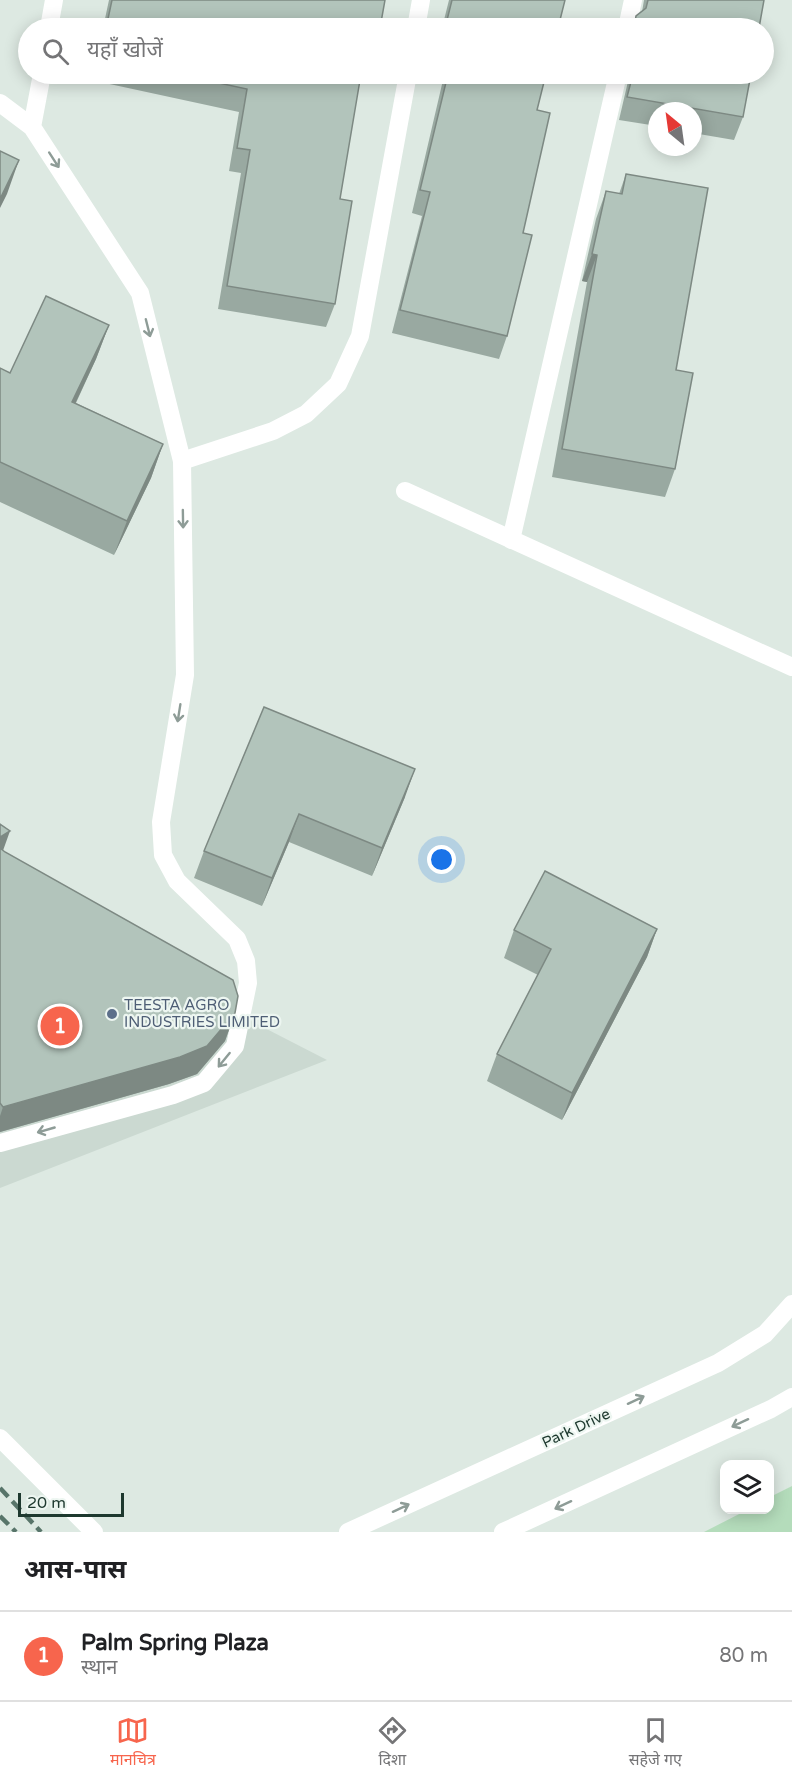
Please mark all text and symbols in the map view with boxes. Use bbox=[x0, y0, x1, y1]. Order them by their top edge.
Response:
search box bbox=[18, 18, 774, 84]
icon: search bbox=[39, 35, 72, 68]
text: यहाँ खोजें bbox=[87, 37, 163, 63]
north arrow bbox=[648, 102, 702, 156]
one-way arrow bbox=[47, 151, 60, 168]
one-way arrow bbox=[143, 318, 155, 337]
one-way arrow bbox=[177, 508, 189, 528]
one-way arrow bbox=[173, 703, 184, 723]
your location bbox=[427, 845, 456, 874]
place label: TEESTA AGRO INDUSTRIES LIMITED bbox=[124, 996, 280, 1031]
pin: 1 bbox=[40, 1004, 80, 1048]
marker: TEESTA AGRO INDUSTRIES LIMITED bbox=[105, 1007, 119, 1021]
one-way arrow bbox=[217, 1052, 230, 1068]
one-way arrow bbox=[37, 1125, 56, 1136]
one-way arrow bbox=[626, 1394, 644, 1406]
street label: Park Drive bbox=[539, 1404, 613, 1452]
one-way arrow bbox=[731, 1418, 749, 1430]
map controls bbox=[720, 1460, 774, 1514]
button: layers bbox=[720, 1460, 774, 1514]
scale bar bbox=[18, 1490, 124, 1518]
text: 20 m bbox=[27, 1493, 66, 1513]
one-way arrow bbox=[554, 1499, 572, 1511]
one-way arrow bbox=[391, 1501, 409, 1513]
text: आस-पास bbox=[24, 1554, 126, 1585]
text: Palm Spring Plaza bbox=[81, 1630, 269, 1656]
text: 1 bbox=[37, 1644, 50, 1668]
text: 80 m bbox=[719, 1644, 768, 1668]
text: स्थान bbox=[81, 1656, 117, 1680]
tab: मानचित्र bbox=[110, 1714, 156, 1772]
tab: दिशा bbox=[376, 1714, 409, 1772]
tab: सहेजे गए bbox=[629, 1714, 682, 1772]

